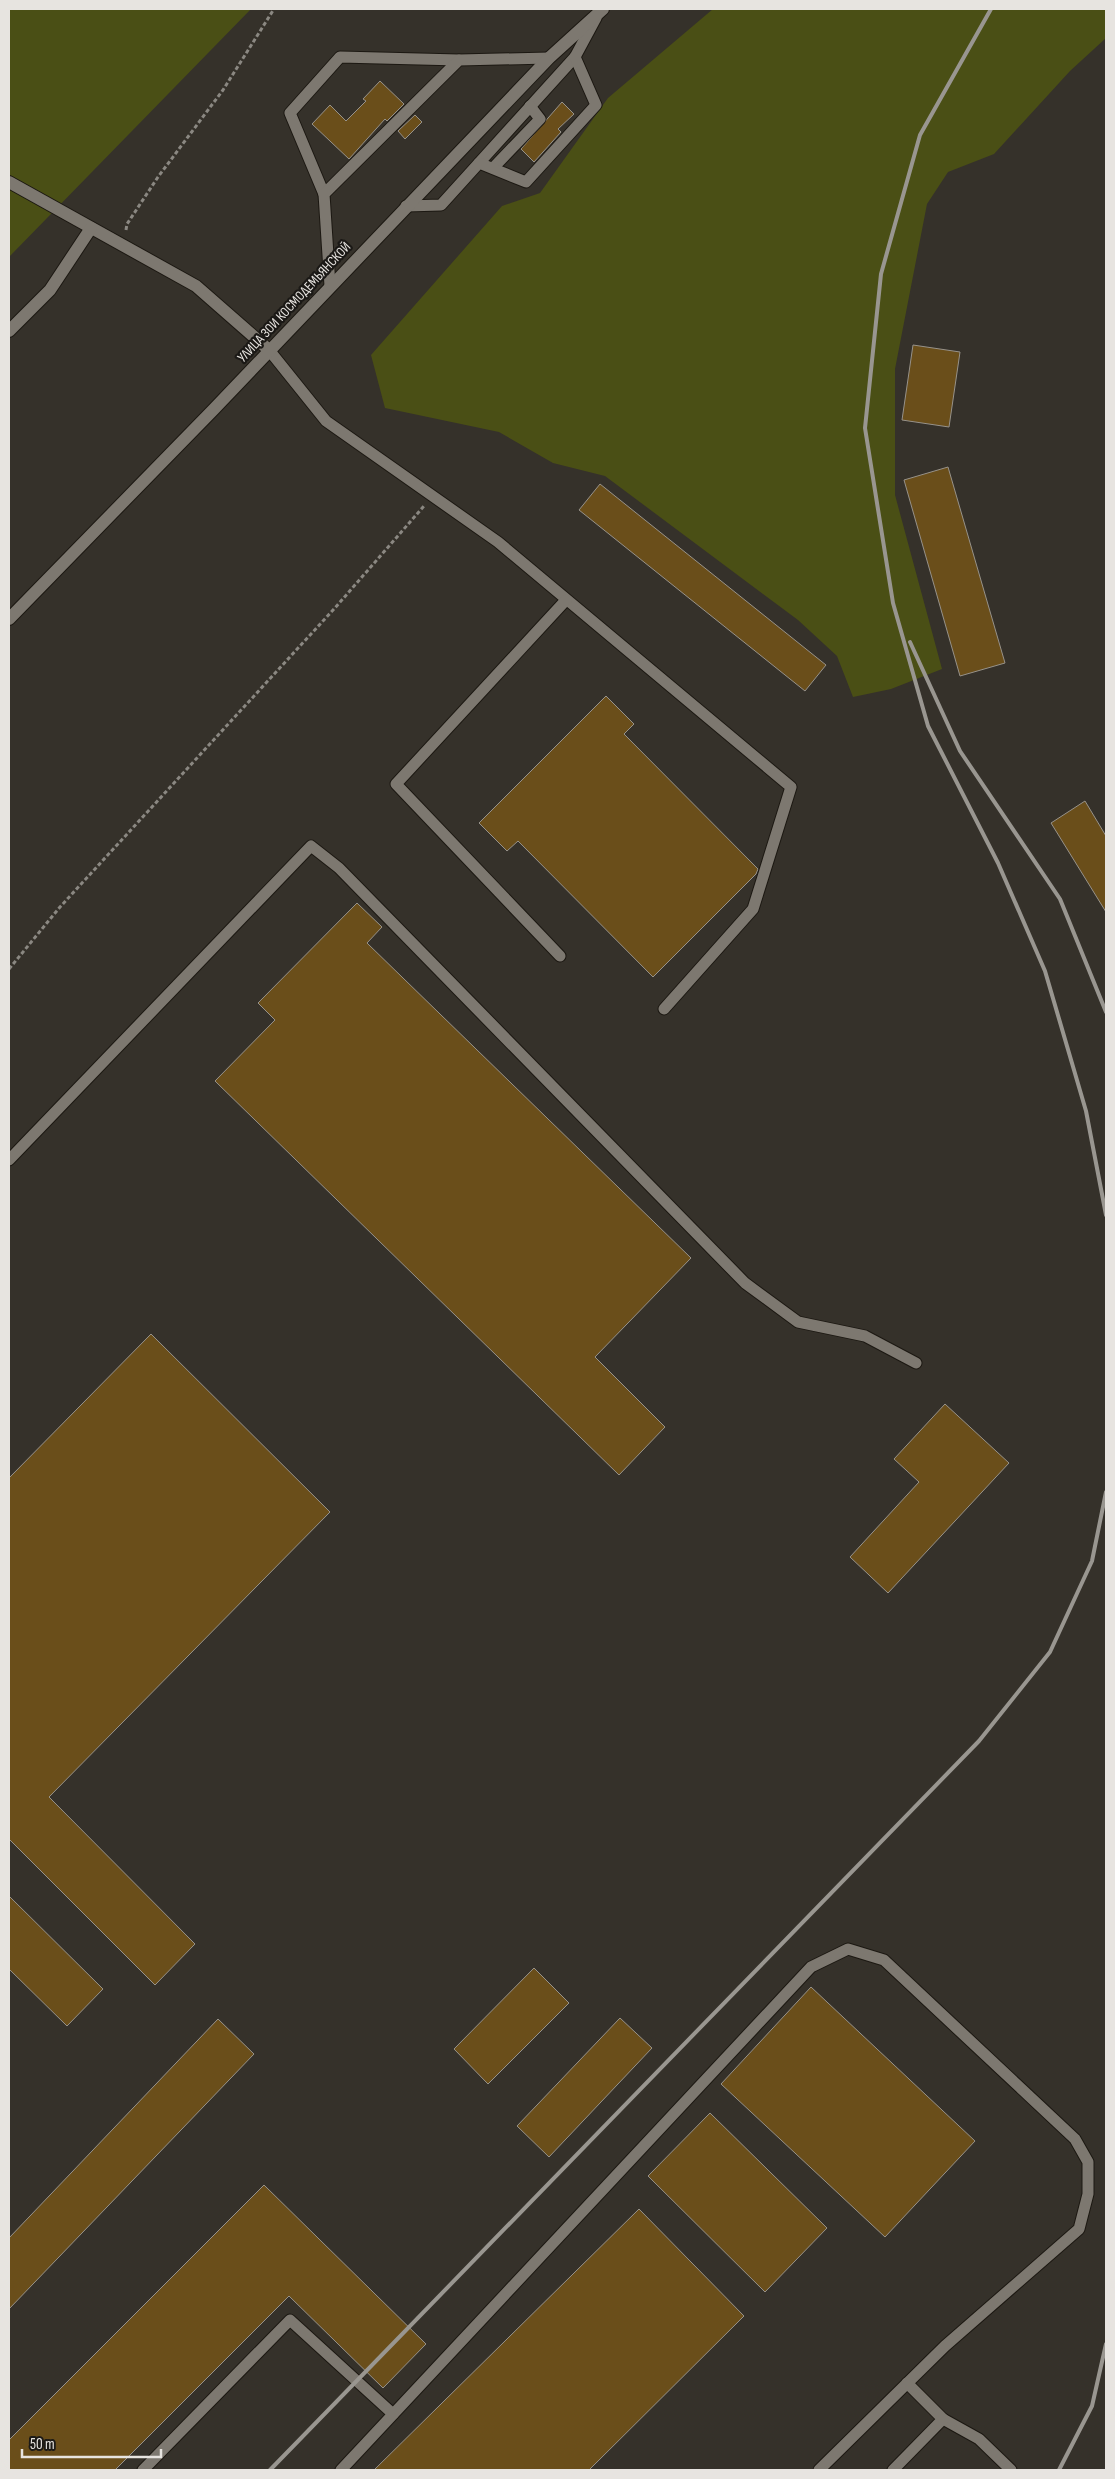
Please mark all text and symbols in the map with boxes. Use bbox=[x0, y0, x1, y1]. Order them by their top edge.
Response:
street label: УЛИЦА ЗОИ КОСМОДЕМЬЯНСКОЙ bbox=[234, 238, 354, 366]
scale bar bbox=[22, 2426, 161, 2458]
text: 50 m bbox=[30, 2435, 55, 2454]

